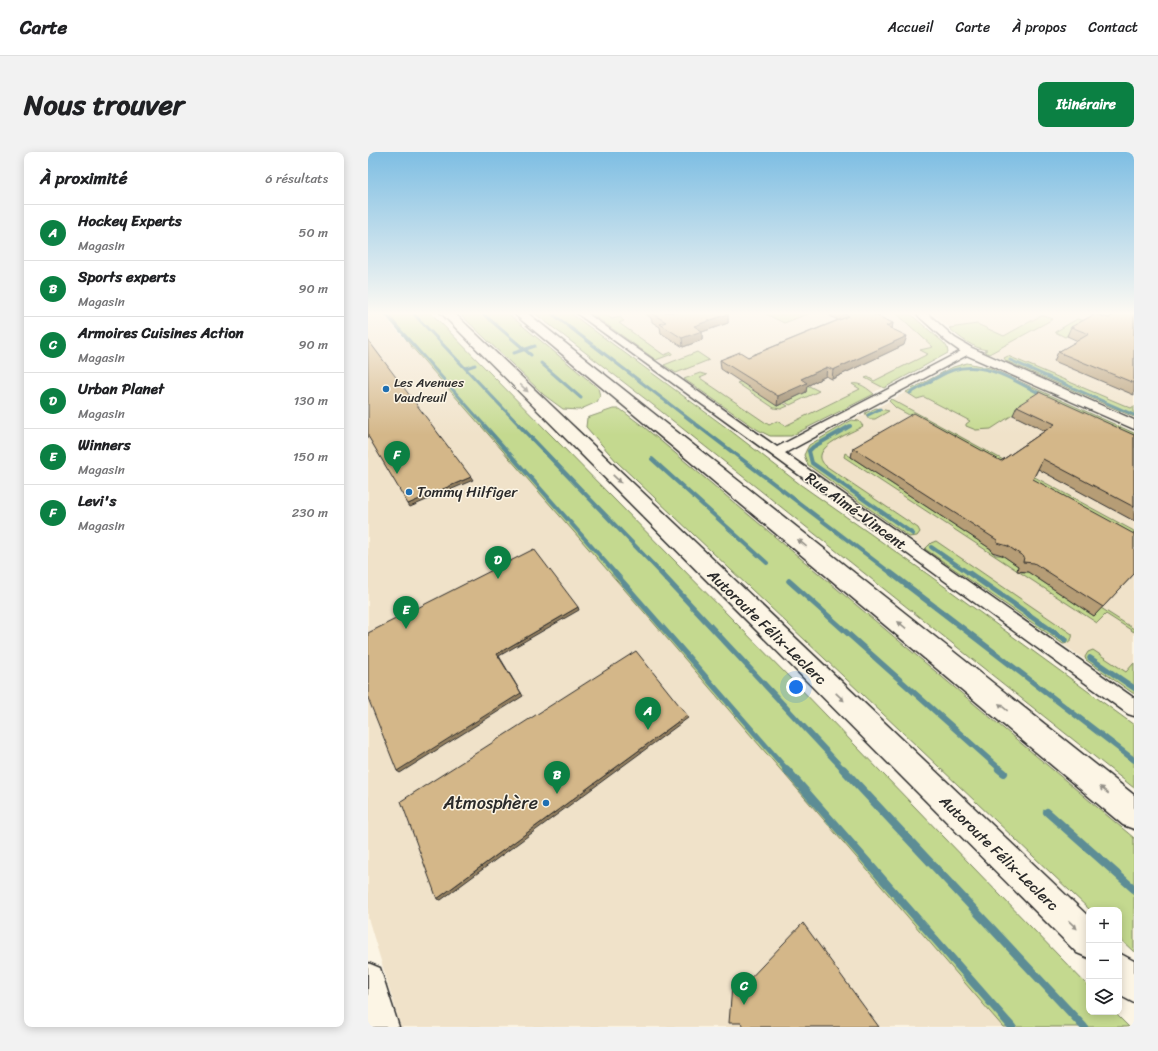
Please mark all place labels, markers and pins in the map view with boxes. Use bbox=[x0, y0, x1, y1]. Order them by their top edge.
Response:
place label: Les Avenues Vaudreuil bbox=[394, 371, 465, 409]
marker: Les Avenues Vaudreuil bbox=[381, 384, 391, 394]
pin: F bbox=[384, 441, 410, 474]
place label: Tommy Hilfiger bbox=[417, 479, 518, 505]
marker: Tommy Hilfiger bbox=[404, 487, 414, 497]
pin: D bbox=[485, 546, 511, 579]
pin: E bbox=[393, 596, 419, 629]
pin: A bbox=[635, 697, 661, 730]
pin: B bbox=[544, 761, 570, 794]
place label: Atmosphère bbox=[442, 787, 538, 819]
marker: Atmosphère bbox=[541, 798, 551, 808]
pin: C bbox=[731, 972, 757, 1005]

